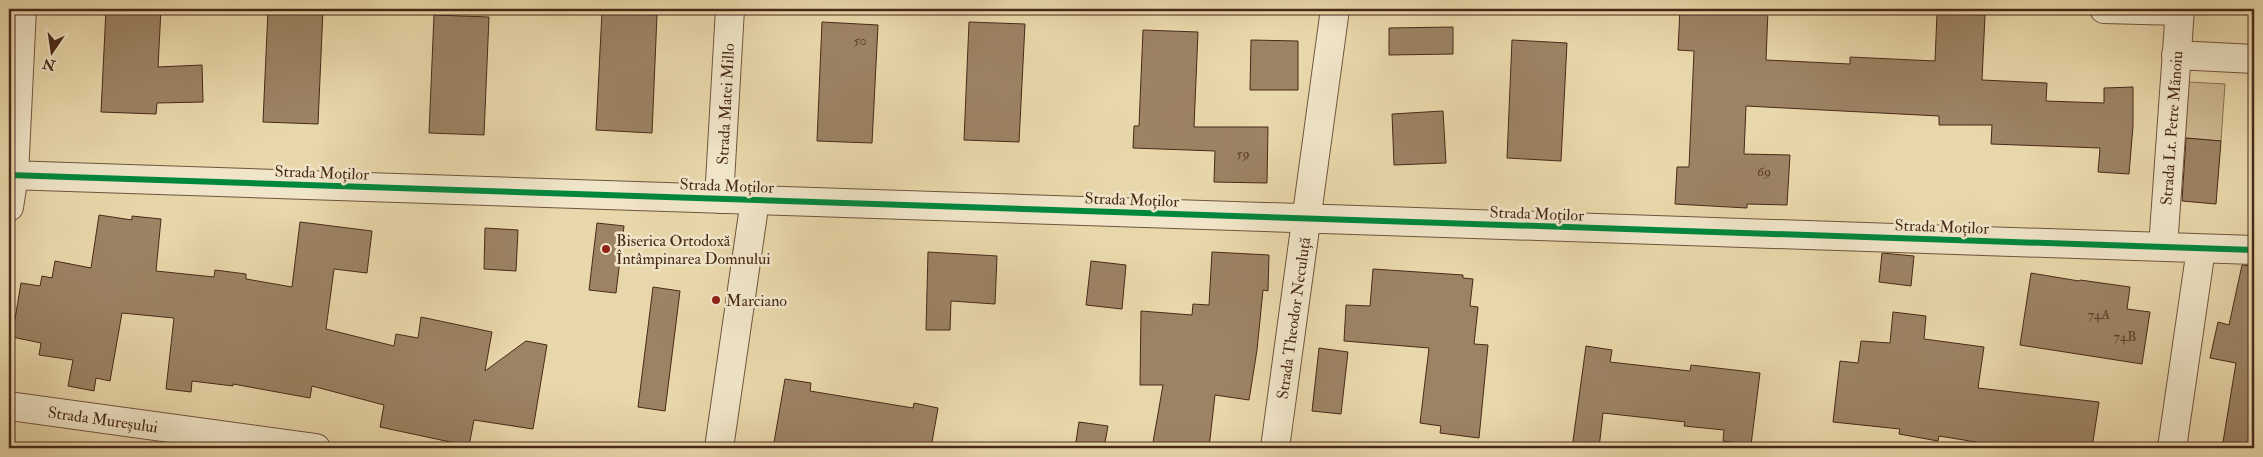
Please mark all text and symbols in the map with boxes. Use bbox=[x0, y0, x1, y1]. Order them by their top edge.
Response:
north arrow bbox=[28, 28, 78, 78]
house number: 50 bbox=[853, 32, 867, 49]
street label: Strada Matei Millo bbox=[713, 43, 739, 165]
street label: Strada Lt. Petre Mănoiu bbox=[2157, 50, 2187, 206]
text: N bbox=[41, 54, 58, 74]
house number: 59 bbox=[1236, 145, 1250, 162]
street label: Strada Moților bbox=[274, 161, 370, 185]
house number: 69 bbox=[1757, 163, 1771, 180]
street label: Strada Moților bbox=[679, 174, 775, 198]
street label: Strada Moților bbox=[1084, 188, 1180, 212]
street label: Strada Moților bbox=[1489, 202, 1585, 226]
street label: Strada Moților bbox=[1894, 215, 1990, 239]
place label: Biserica Ortodoxă Întâmpinarea Domnului bbox=[616, 231, 771, 270]
street label: Strada Theodor Neculuță bbox=[1273, 235, 1315, 400]
marker: Biserica Ortodoxă Întâmpinarea Domnului bbox=[600, 243, 612, 255]
place label: Marciano bbox=[726, 291, 787, 311]
marker: Marciano bbox=[710, 294, 722, 306]
house number: 74A bbox=[2088, 306, 2110, 323]
house number: 74B bbox=[2114, 328, 2136, 345]
street label: Strada Mureșului bbox=[47, 402, 159, 438]

